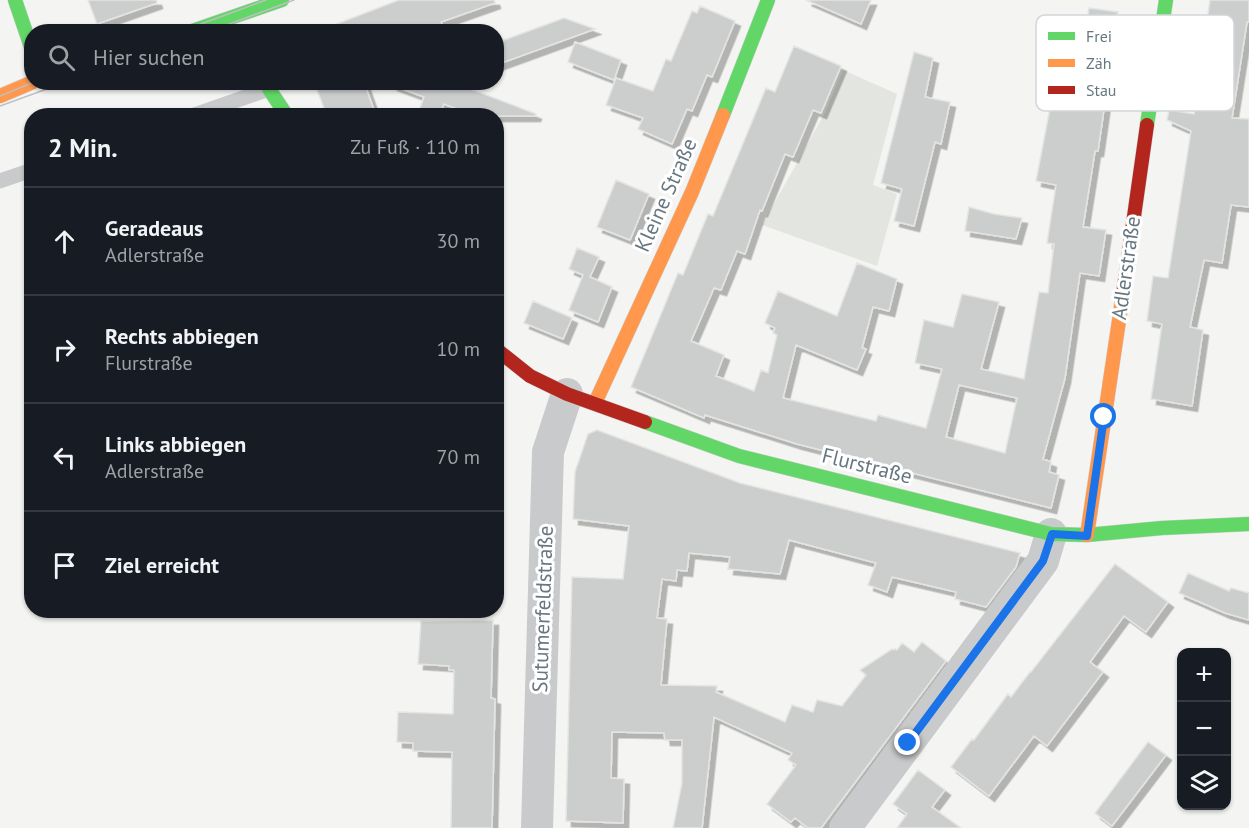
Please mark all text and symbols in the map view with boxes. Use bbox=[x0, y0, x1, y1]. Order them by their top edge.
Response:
legend bbox=[1036, 15, 1234, 111]
search box bbox=[24, 24, 504, 90]
text: Frei bbox=[1086, 26, 1112, 46]
icon: search bbox=[45, 41, 78, 74]
text: Hier suchen bbox=[93, 43, 205, 71]
text: Zäh bbox=[1086, 53, 1111, 73]
text: Stau bbox=[1086, 80, 1116, 100]
text: 2 Min. bbox=[48, 131, 118, 164]
text: Zu Fuß · 110 m bbox=[350, 134, 480, 160]
street label: Kleine Straße bbox=[628, 134, 703, 256]
text: Geradeaus bbox=[105, 214, 203, 242]
street label: Adlerstraße bbox=[1105, 214, 1146, 321]
icon: ahead bbox=[48, 225, 81, 258]
text: 30 m bbox=[437, 228, 480, 254]
text: Adlerstraße bbox=[105, 242, 204, 268]
text: Rechts abbiegen bbox=[105, 322, 259, 350]
icon: right bbox=[48, 333, 81, 366]
text: 10 m bbox=[437, 336, 480, 362]
text: Flurstraße bbox=[105, 350, 193, 376]
route start bbox=[1090, 403, 1116, 429]
text: Links abbiegen bbox=[105, 430, 246, 458]
icon: left bbox=[48, 441, 81, 474]
street label: Flurstraße bbox=[819, 441, 915, 490]
text: 70 m bbox=[437, 444, 480, 470]
text: Adlerstraße bbox=[105, 458, 204, 484]
street label: Sutumerfeldstraße bbox=[526, 525, 559, 693]
icon: arrive bbox=[48, 549, 81, 582]
text: Ziel erreicht bbox=[105, 551, 219, 579]
map controls bbox=[1177, 648, 1231, 810]
button: + bbox=[1177, 648, 1231, 702]
button: − bbox=[1177, 702, 1231, 756]
route end bbox=[894, 729, 920, 755]
button: layers bbox=[1177, 756, 1231, 810]

